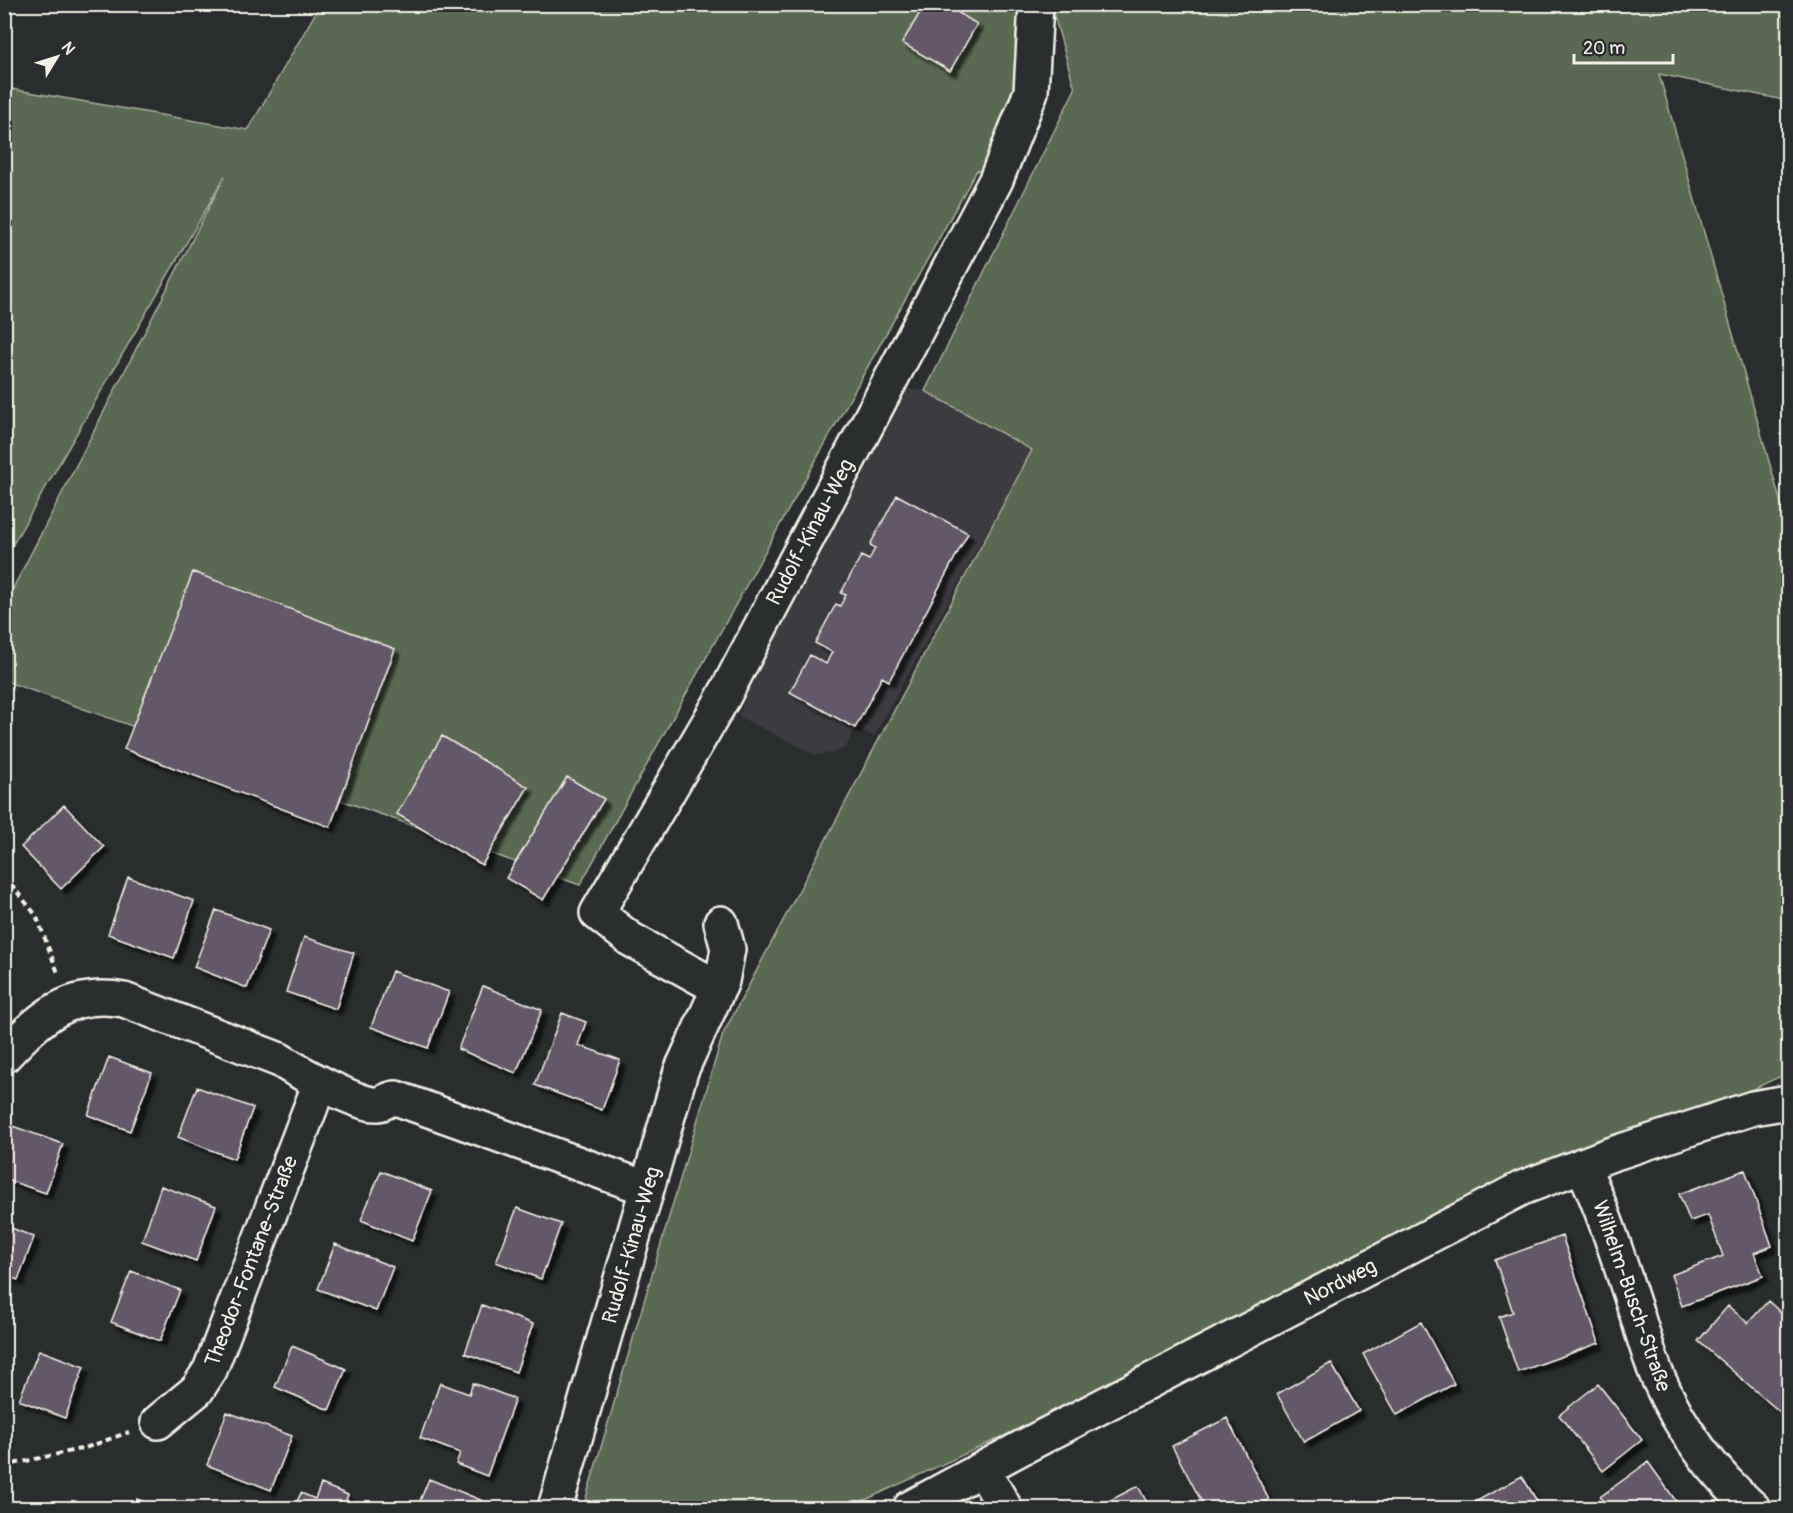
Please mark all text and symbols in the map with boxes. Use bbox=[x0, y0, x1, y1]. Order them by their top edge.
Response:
north arrow bbox=[27, 27, 87, 87]
scale bar bbox=[1574, 27, 1673, 65]
text: 20 m bbox=[1583, 37, 1625, 60]
text: N bbox=[57, 38, 79, 59]
street label: Rudolf-Kinau-Weg bbox=[760, 454, 860, 610]
street label: Theodor-Fontane-Straße bbox=[199, 1151, 304, 1370]
street label: Rudolf-Kinau-Weg bbox=[596, 1163, 667, 1327]
street label: Wilhelm-Busch-Straße bbox=[1586, 1197, 1677, 1396]
street label: Nordweg bbox=[1299, 1253, 1381, 1312]

